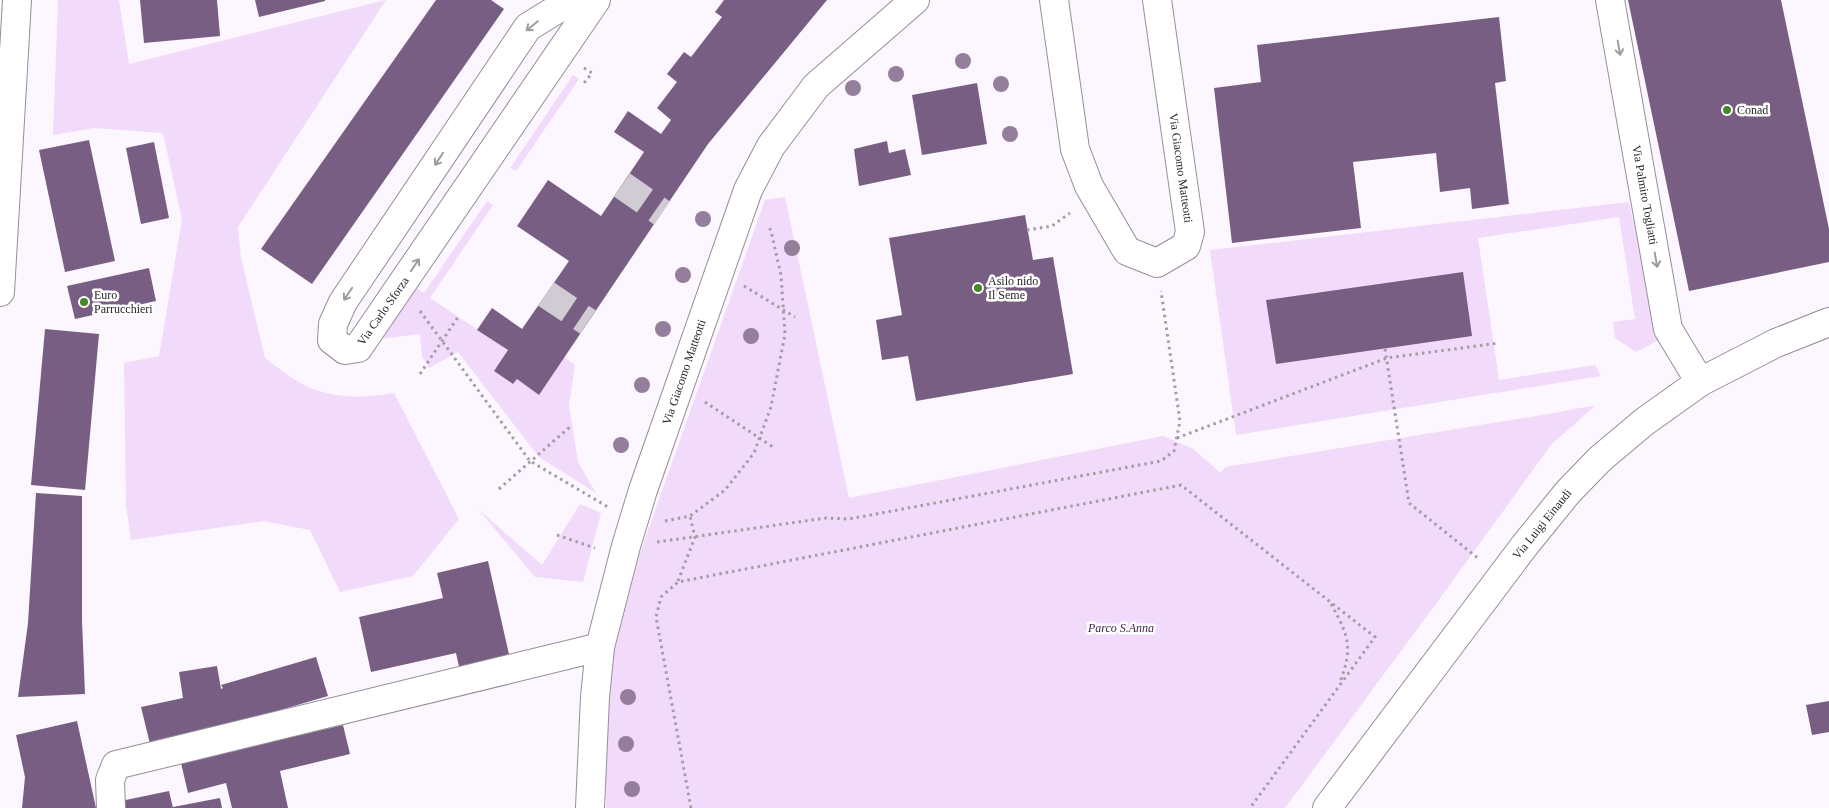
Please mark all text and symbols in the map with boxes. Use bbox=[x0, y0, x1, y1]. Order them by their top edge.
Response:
one-way arrow bbox=[525, 21, 538, 32]
one-way arrow bbox=[1614, 40, 1624, 56]
place label: Conad bbox=[1737, 103, 1768, 117]
marker: Conad bbox=[1721, 104, 1733, 116]
street label: Via Giacomo Matteotti bbox=[1166, 112, 1196, 224]
street label: Via Palmiro Togliatti bbox=[1629, 144, 1661, 247]
one-way arrow bbox=[434, 152, 444, 166]
one-way arrow bbox=[1652, 251, 1662, 267]
one-way arrow bbox=[410, 258, 420, 272]
street label: Via Carlo Sforza bbox=[354, 273, 412, 348]
place label: Asilo nido Il Seme bbox=[988, 274, 1038, 302]
marker: Asilo nido Il Seme bbox=[972, 282, 984, 294]
one-way arrow bbox=[343, 287, 353, 301]
place label: Euro Parrucchieri bbox=[94, 288, 153, 316]
marker: Euro Parrucchieri bbox=[78, 296, 90, 308]
street label: Via Giacomo Matteotti bbox=[659, 317, 709, 427]
street label: Via Luigi Einaudi bbox=[1510, 486, 1575, 562]
park label: Parco S.Anna bbox=[1087, 621, 1154, 635]

